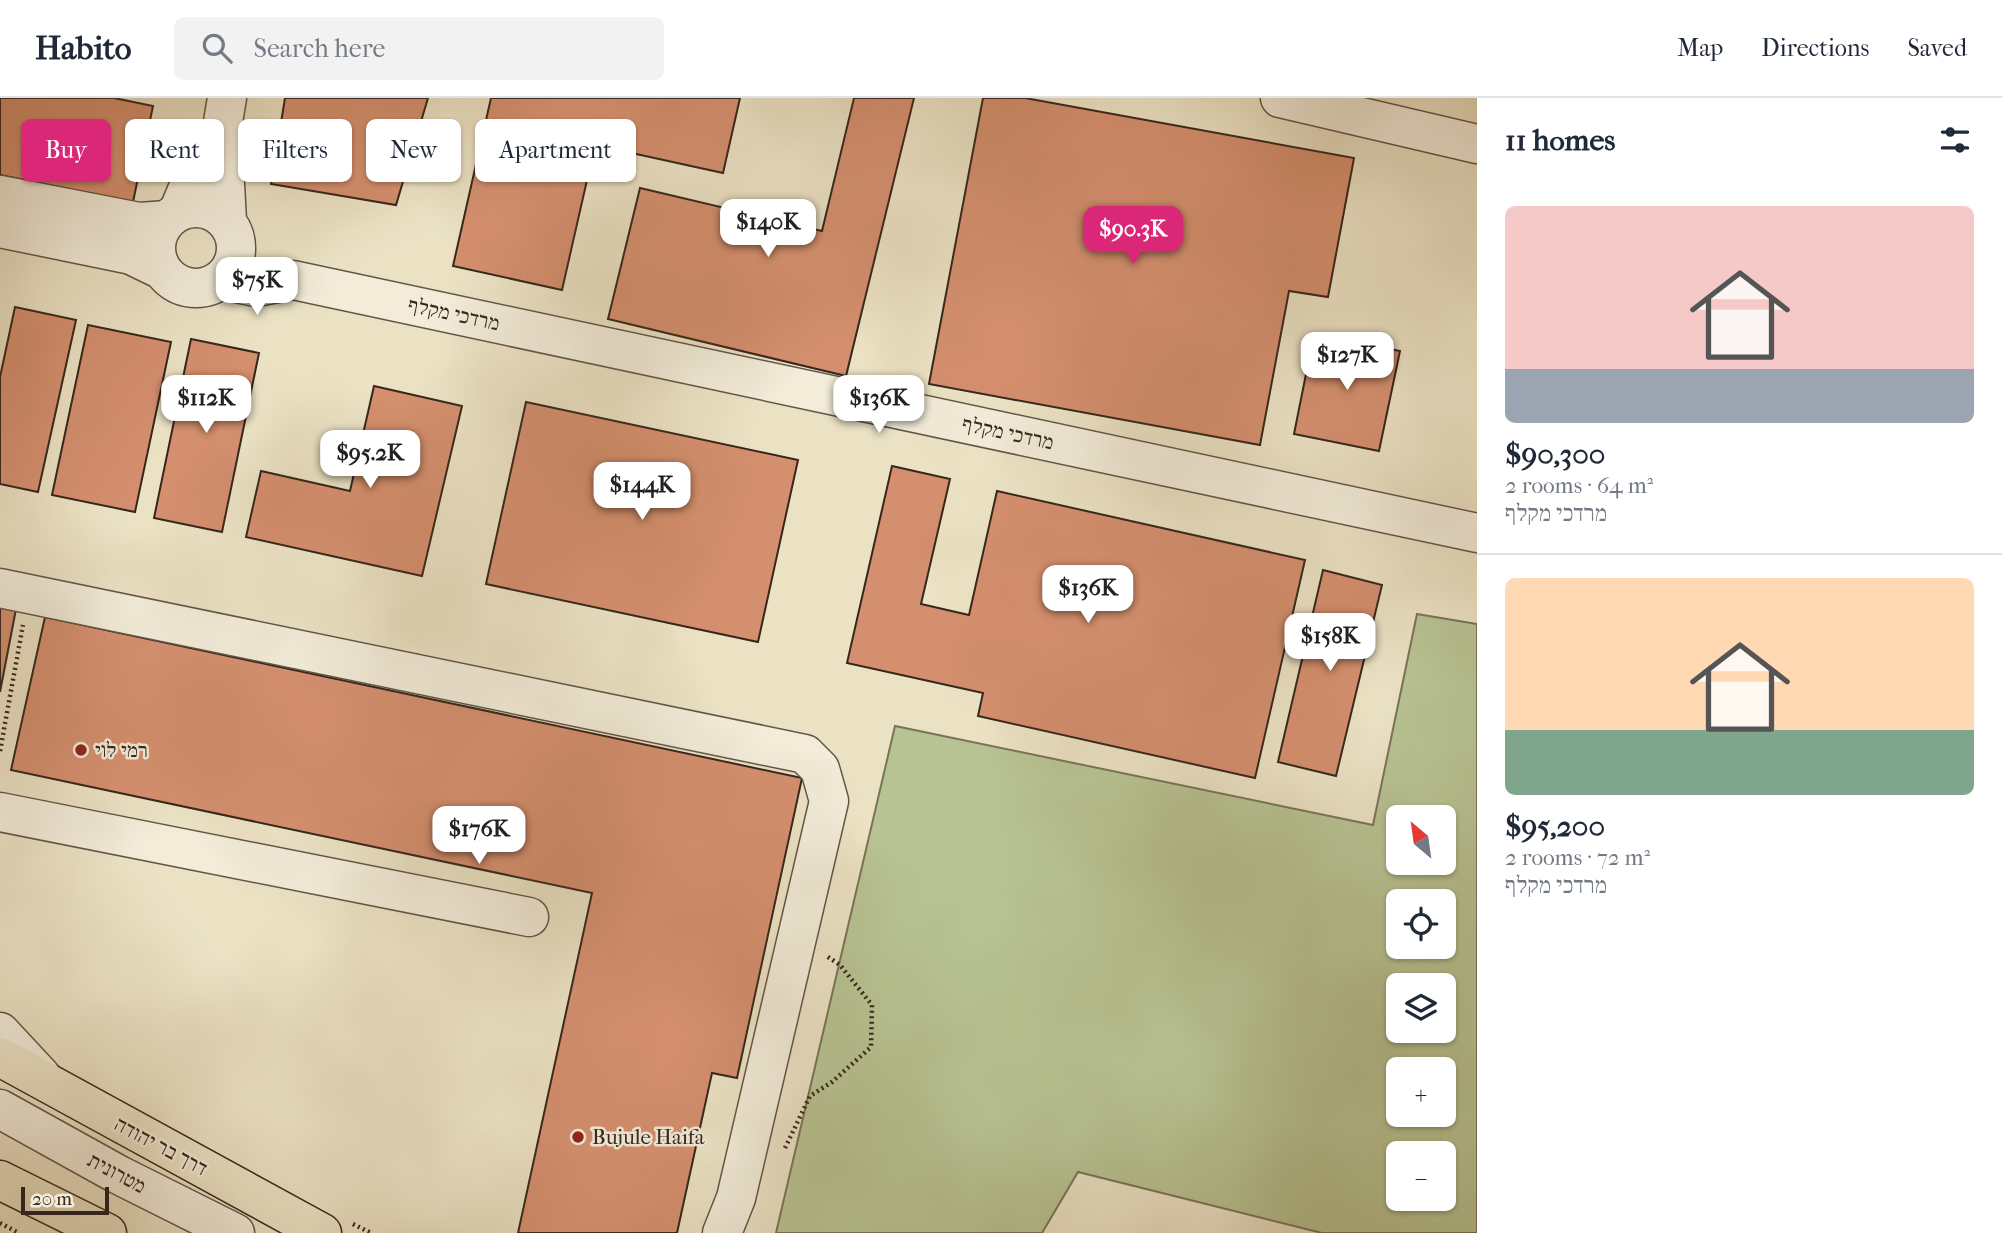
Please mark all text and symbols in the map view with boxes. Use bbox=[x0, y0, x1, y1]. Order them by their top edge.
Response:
search box bbox=[174, 17, 664, 80]
text: Habito bbox=[35, 29, 132, 68]
icon: search bbox=[198, 29, 236, 67]
text: Search here bbox=[254, 33, 385, 64]
text: Map bbox=[1677, 34, 1723, 62]
text: Directions bbox=[1761, 34, 1869, 62]
text: Saved bbox=[1907, 34, 1967, 62]
chip: Buy bbox=[21, 119, 111, 182]
chip: Rent bbox=[125, 119, 224, 182]
chip: Filters bbox=[238, 119, 352, 182]
chip: New bbox=[366, 119, 461, 182]
chip: Apartment bbox=[475, 119, 636, 182]
icon: filters bbox=[1936, 121, 1974, 159]
text: 11 homes bbox=[1505, 123, 1615, 158]
pin: $140K bbox=[719, 200, 817, 259]
pin: $90.3K bbox=[1076, 206, 1190, 266]
text: $140K bbox=[736, 208, 800, 235]
text: $90.3K bbox=[1099, 215, 1167, 242]
icon: home bbox=[1677, 252, 1803, 378]
pin: $75K bbox=[216, 258, 298, 317]
text: $75K bbox=[232, 266, 282, 293]
street label: מרדכי מקלף bbox=[406, 293, 502, 335]
pin: $127K bbox=[1298, 332, 1396, 392]
text: $127K bbox=[1317, 341, 1377, 368]
pin: $112K bbox=[157, 376, 255, 435]
pin: $136K bbox=[830, 376, 928, 435]
text: $112K bbox=[177, 384, 235, 411]
text: $136K bbox=[849, 384, 909, 411]
street label: מרדכי מקלף bbox=[960, 412, 1056, 454]
pin: $95.2K bbox=[313, 430, 427, 490]
text: $90,300 bbox=[1505, 437, 1605, 472]
text: $95.2K bbox=[336, 439, 404, 466]
pin: $144K bbox=[593, 462, 691, 522]
text: $144K bbox=[610, 471, 674, 498]
text: 2 rooms · 64 m² bbox=[1505, 472, 1653, 499]
text: מרדכי מקלף bbox=[1505, 500, 1607, 527]
pin: $136K bbox=[1039, 566, 1137, 625]
text: $136K bbox=[1058, 574, 1118, 601]
pin: $158K bbox=[1281, 614, 1379, 673]
text: $158K bbox=[1301, 622, 1360, 649]
icon: home bbox=[1677, 624, 1803, 750]
place label: רמי לוי bbox=[95, 738, 148, 762]
marker: רמי לוי bbox=[73, 742, 89, 758]
north arrow bbox=[1386, 805, 1456, 875]
map controls bbox=[1386, 805, 1456, 1211]
pin: $176K bbox=[430, 806, 528, 866]
text: $95,200 bbox=[1505, 809, 1605, 844]
text: $176K bbox=[448, 815, 510, 842]
text: 2 rooms · 72 m² bbox=[1505, 844, 1650, 871]
text: מרדכי מקלף bbox=[1505, 872, 1607, 899]
button: locate bbox=[1386, 889, 1456, 959]
button: layers bbox=[1386, 973, 1456, 1043]
button: + bbox=[1386, 1057, 1456, 1127]
street label: דרך בר יהודה bbox=[110, 1111, 212, 1181]
place label: Bujule Haifa bbox=[592, 1125, 705, 1149]
marker: Bujule Haifa bbox=[570, 1129, 586, 1145]
button: − bbox=[1386, 1141, 1456, 1211]
street label: מטרונית bbox=[84, 1148, 150, 1198]
scale bar bbox=[21, 1184, 108, 1216]
text: 20 m bbox=[32, 1188, 72, 1210]

